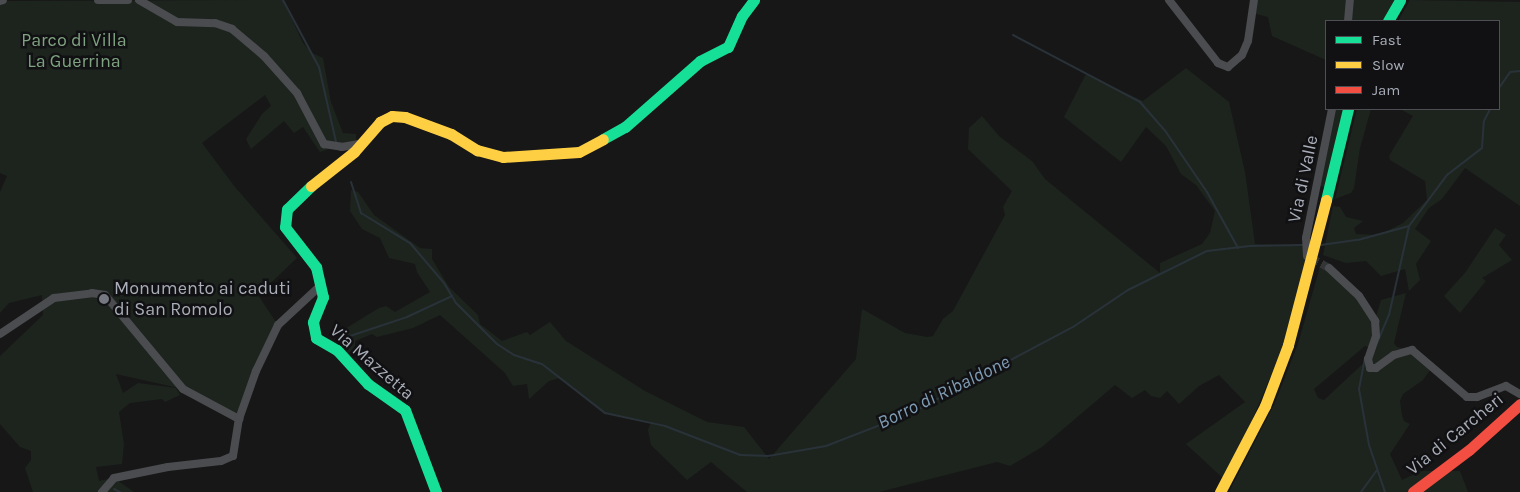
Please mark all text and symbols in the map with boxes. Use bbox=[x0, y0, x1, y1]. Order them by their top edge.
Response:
legend bbox=[1325, 20, 1500, 110]
park label: Parco di Villa La Guerrina bbox=[21, 30, 127, 72]
text: Fast bbox=[1372, 31, 1401, 49]
text: Slow bbox=[1372, 56, 1404, 74]
text: Jam bbox=[1372, 81, 1400, 99]
street label: Via di Valle bbox=[1283, 133, 1323, 225]
place label: Monumento ai caduti di San Romolo bbox=[114, 278, 291, 320]
marker: Monumento ai caduti di San Romolo bbox=[98, 293, 110, 305]
street label: Via Mazzetta bbox=[325, 320, 419, 404]
water label: Borro di Ribaldone bbox=[874, 351, 1014, 435]
street label: Via di Carcheri bbox=[1402, 388, 1508, 480]

